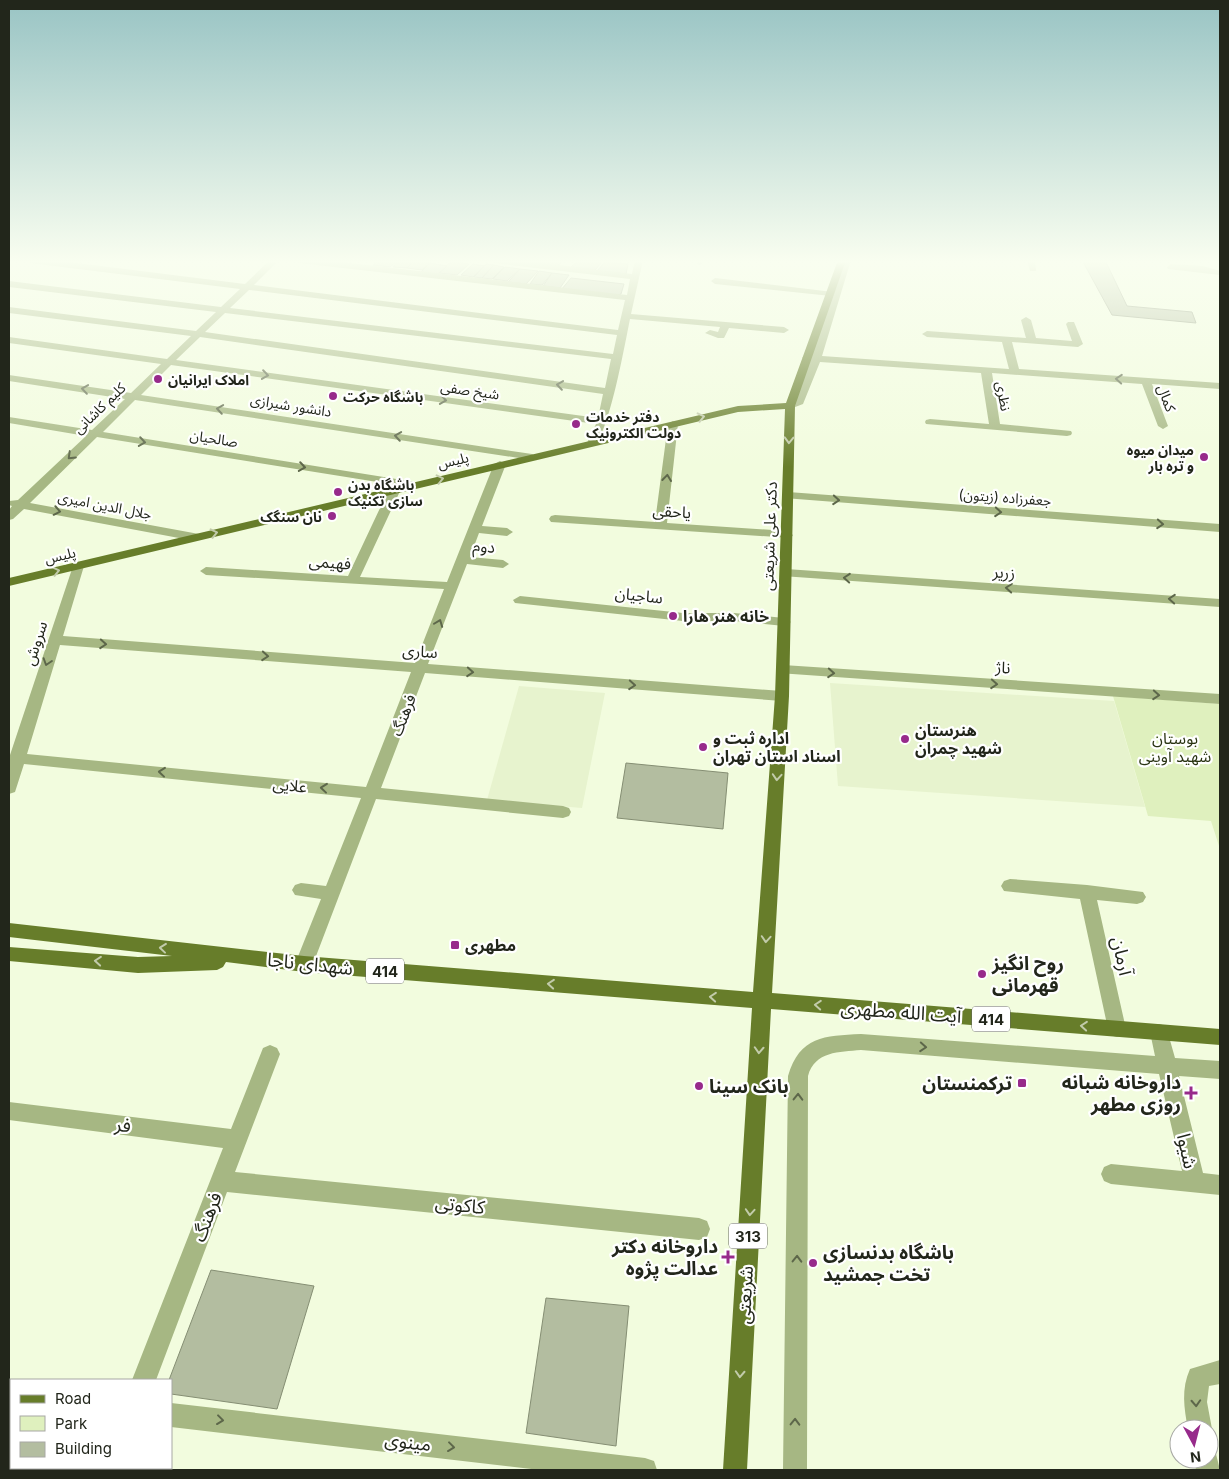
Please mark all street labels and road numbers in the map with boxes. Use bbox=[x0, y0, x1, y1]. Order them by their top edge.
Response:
street label: شیخ صفی bbox=[439, 377, 500, 406]
street label: کلیم کاشانی bbox=[69, 379, 131, 439]
street label: نظری bbox=[992, 380, 1015, 413]
street label: کمال bbox=[1153, 382, 1180, 415]
street label: دانشور شیرازی bbox=[249, 390, 333, 421]
street label: صالحیان bbox=[189, 426, 239, 451]
street label: پلیس bbox=[436, 448, 471, 474]
street label: دکتر علی شریعتی bbox=[757, 481, 781, 591]
street label: جعفرزاده (زیتون) bbox=[958, 485, 1052, 510]
street label: جلال الدین امیری bbox=[56, 488, 153, 523]
street label: یاحقی bbox=[652, 500, 692, 522]
street label: دوم bbox=[472, 535, 496, 560]
street label: پلیس bbox=[43, 543, 78, 569]
street label: فهیمی bbox=[308, 551, 352, 573]
street label: زریر bbox=[991, 561, 1016, 583]
street label: ساجیان bbox=[614, 583, 664, 607]
street label: سروش bbox=[18, 618, 52, 668]
street label: ساری bbox=[402, 640, 438, 662]
street label: ناژ bbox=[994, 656, 1011, 677]
street label: فرهنگ bbox=[386, 691, 420, 739]
street label: علایی bbox=[272, 773, 308, 797]
street label: آرمان bbox=[1107, 934, 1138, 979]
street label: شهدای ناجا bbox=[266, 948, 354, 980]
road number: 414 bbox=[366, 958, 404, 984]
street label: آیت الله مطهری bbox=[840, 996, 964, 1028]
road number: 414 bbox=[972, 1006, 1010, 1032]
street label: فر bbox=[113, 1112, 132, 1137]
street label: شیوا bbox=[1172, 1131, 1202, 1171]
street label: فرهنگ bbox=[187, 1189, 227, 1245]
street label: کاکوتی bbox=[434, 1191, 487, 1219]
road number: 313 bbox=[729, 1224, 767, 1248]
street label: شریعتی bbox=[732, 1265, 758, 1325]
street label: مینوی bbox=[383, 1428, 433, 1456]

